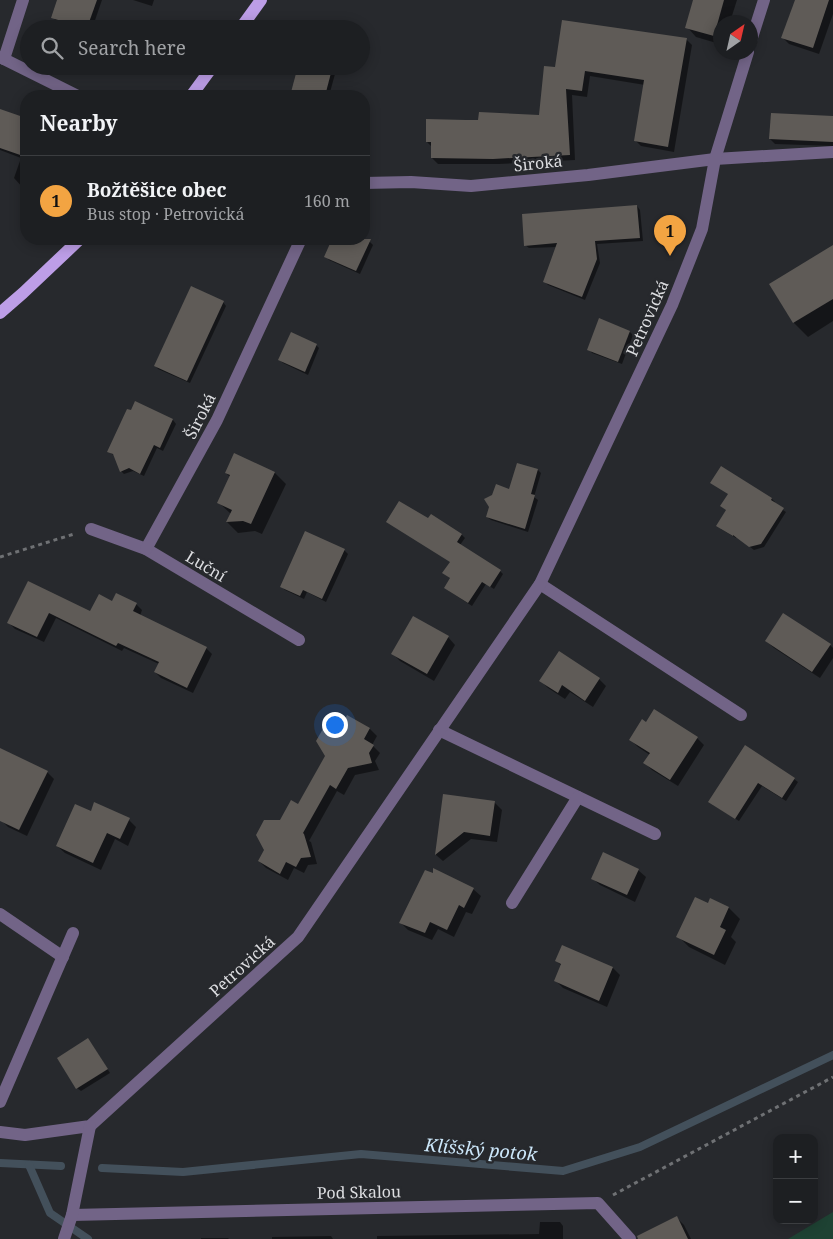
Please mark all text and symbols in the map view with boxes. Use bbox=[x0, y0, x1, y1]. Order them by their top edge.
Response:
north arrow bbox=[713, 15, 758, 60]
search box bbox=[20, 20, 370, 75]
icon: search bbox=[38, 34, 66, 62]
text: Search here bbox=[78, 35, 186, 61]
text: Nearby bbox=[40, 109, 118, 137]
street label: Široká bbox=[512, 150, 564, 176]
text: Božtěšice obec bbox=[87, 177, 227, 203]
text: 1 bbox=[51, 190, 61, 212]
text: 160 m bbox=[304, 190, 350, 212]
text: Bus stop · Petrovická bbox=[87, 203, 244, 225]
pin: 1 bbox=[654, 215, 686, 256]
street label: Petrovická bbox=[620, 276, 674, 360]
street label: Široká bbox=[179, 389, 221, 443]
street label: Luční bbox=[182, 545, 230, 587]
your location bbox=[322, 712, 348, 738]
street label: Petrovická bbox=[204, 931, 280, 1001]
water label: Klíšský potok bbox=[423, 1132, 539, 1166]
map controls bbox=[773, 1134, 818, 1224]
button: + bbox=[773, 1134, 818, 1179]
button: − bbox=[773, 1179, 818, 1224]
street label: Pod Skalou bbox=[317, 1180, 401, 1204]

